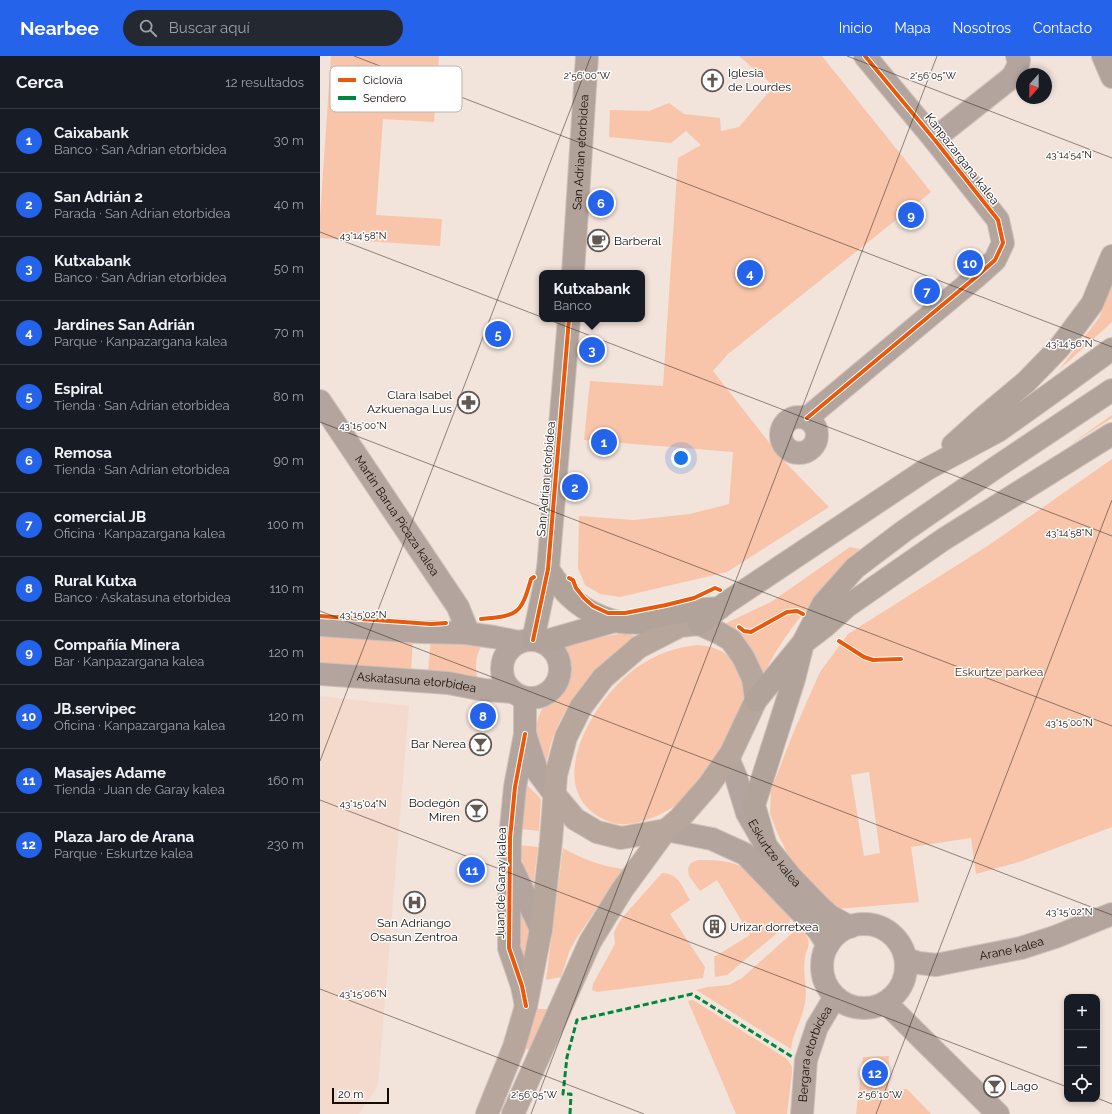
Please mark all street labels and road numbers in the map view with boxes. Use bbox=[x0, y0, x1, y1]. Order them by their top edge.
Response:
street label: San Adrian etorbidea bbox=[570, 94, 592, 210]
street label: Kanpazargana kalea bbox=[922, 111, 1002, 207]
street label: San Adrian etorbidea bbox=[534, 421, 558, 537]
street label: Martin Barua Picaza kalea bbox=[351, 453, 442, 579]
street label: Askatasuna etorbidea bbox=[356, 670, 478, 695]
street label: Eskurtze kalea bbox=[745, 817, 804, 890]
street label: Juan de Garay kalea bbox=[493, 827, 509, 939]
street label: Arane kalea bbox=[978, 934, 1045, 963]
street label: Bergara etorbidea bbox=[796, 1004, 835, 1103]

